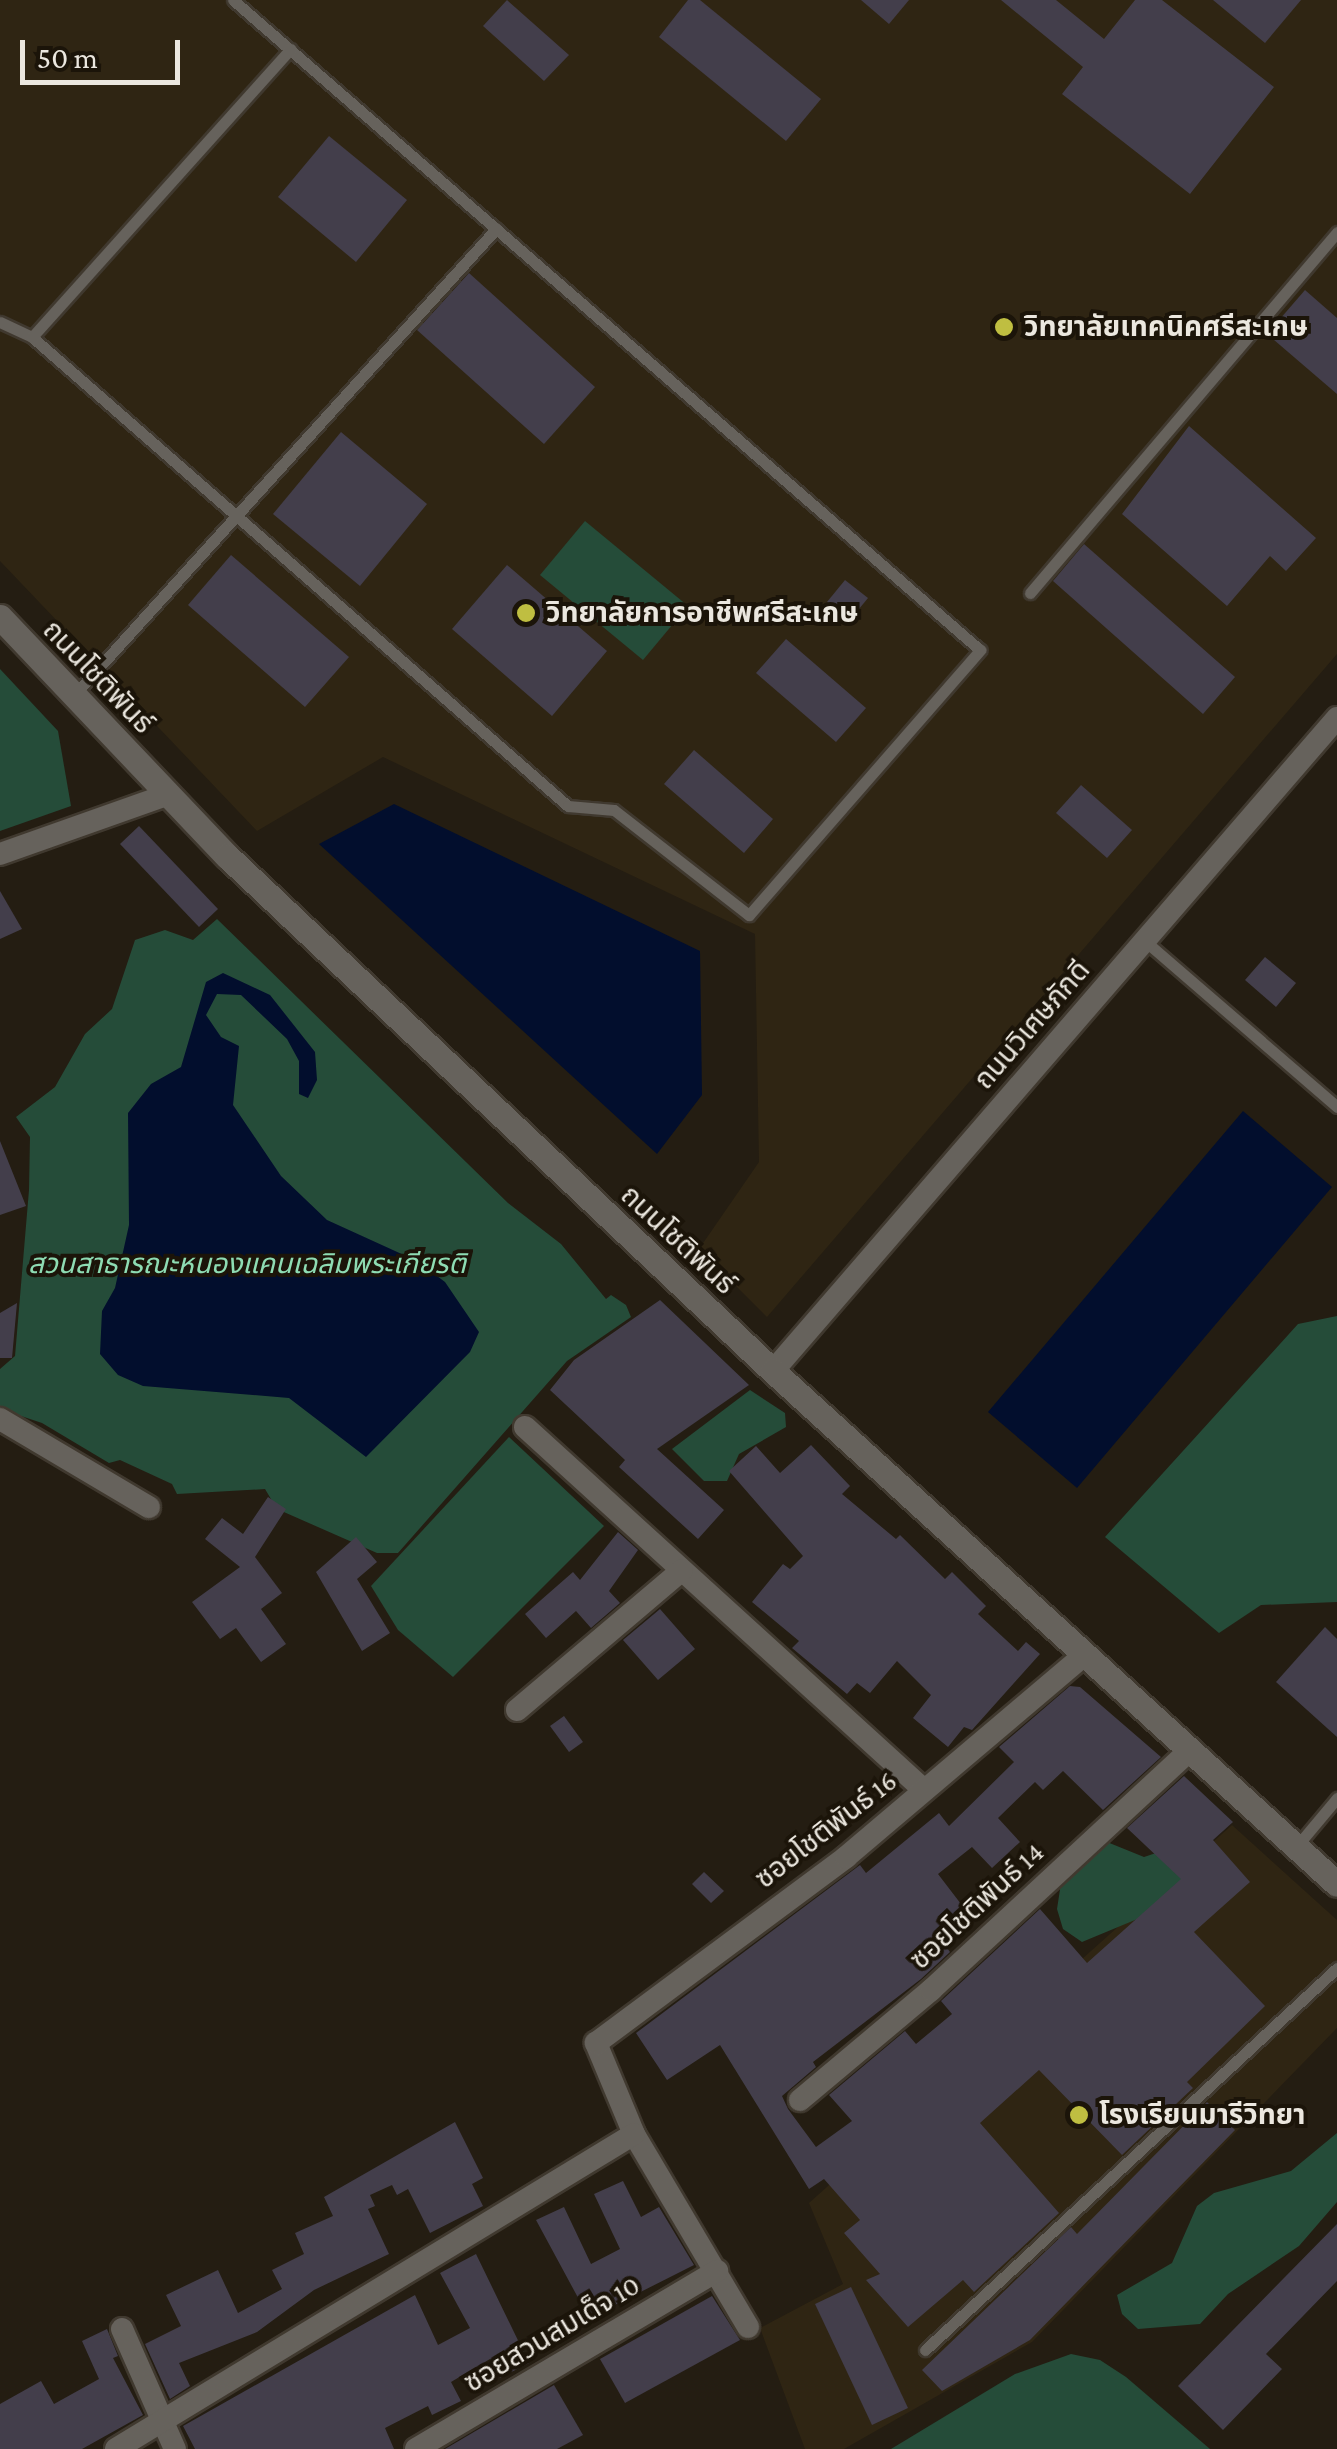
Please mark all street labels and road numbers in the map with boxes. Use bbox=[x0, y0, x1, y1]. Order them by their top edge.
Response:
street label: ถนนโชติพันธ์ bbox=[36, 613, 160, 741]
street label: ถนนวิเศษภักดี bbox=[967, 954, 1097, 1096]
street label: ถนนโชติพันธ์ bbox=[614, 1178, 742, 1302]
street label: ซอยโชติพันธ์ 16 bbox=[749, 1764, 903, 1896]
street label: ซอยโชติพันธ์ 14 bbox=[903, 1836, 1051, 1976]
street label: ซอยสวนสมเด็จ 10 bbox=[458, 2268, 646, 2400]

